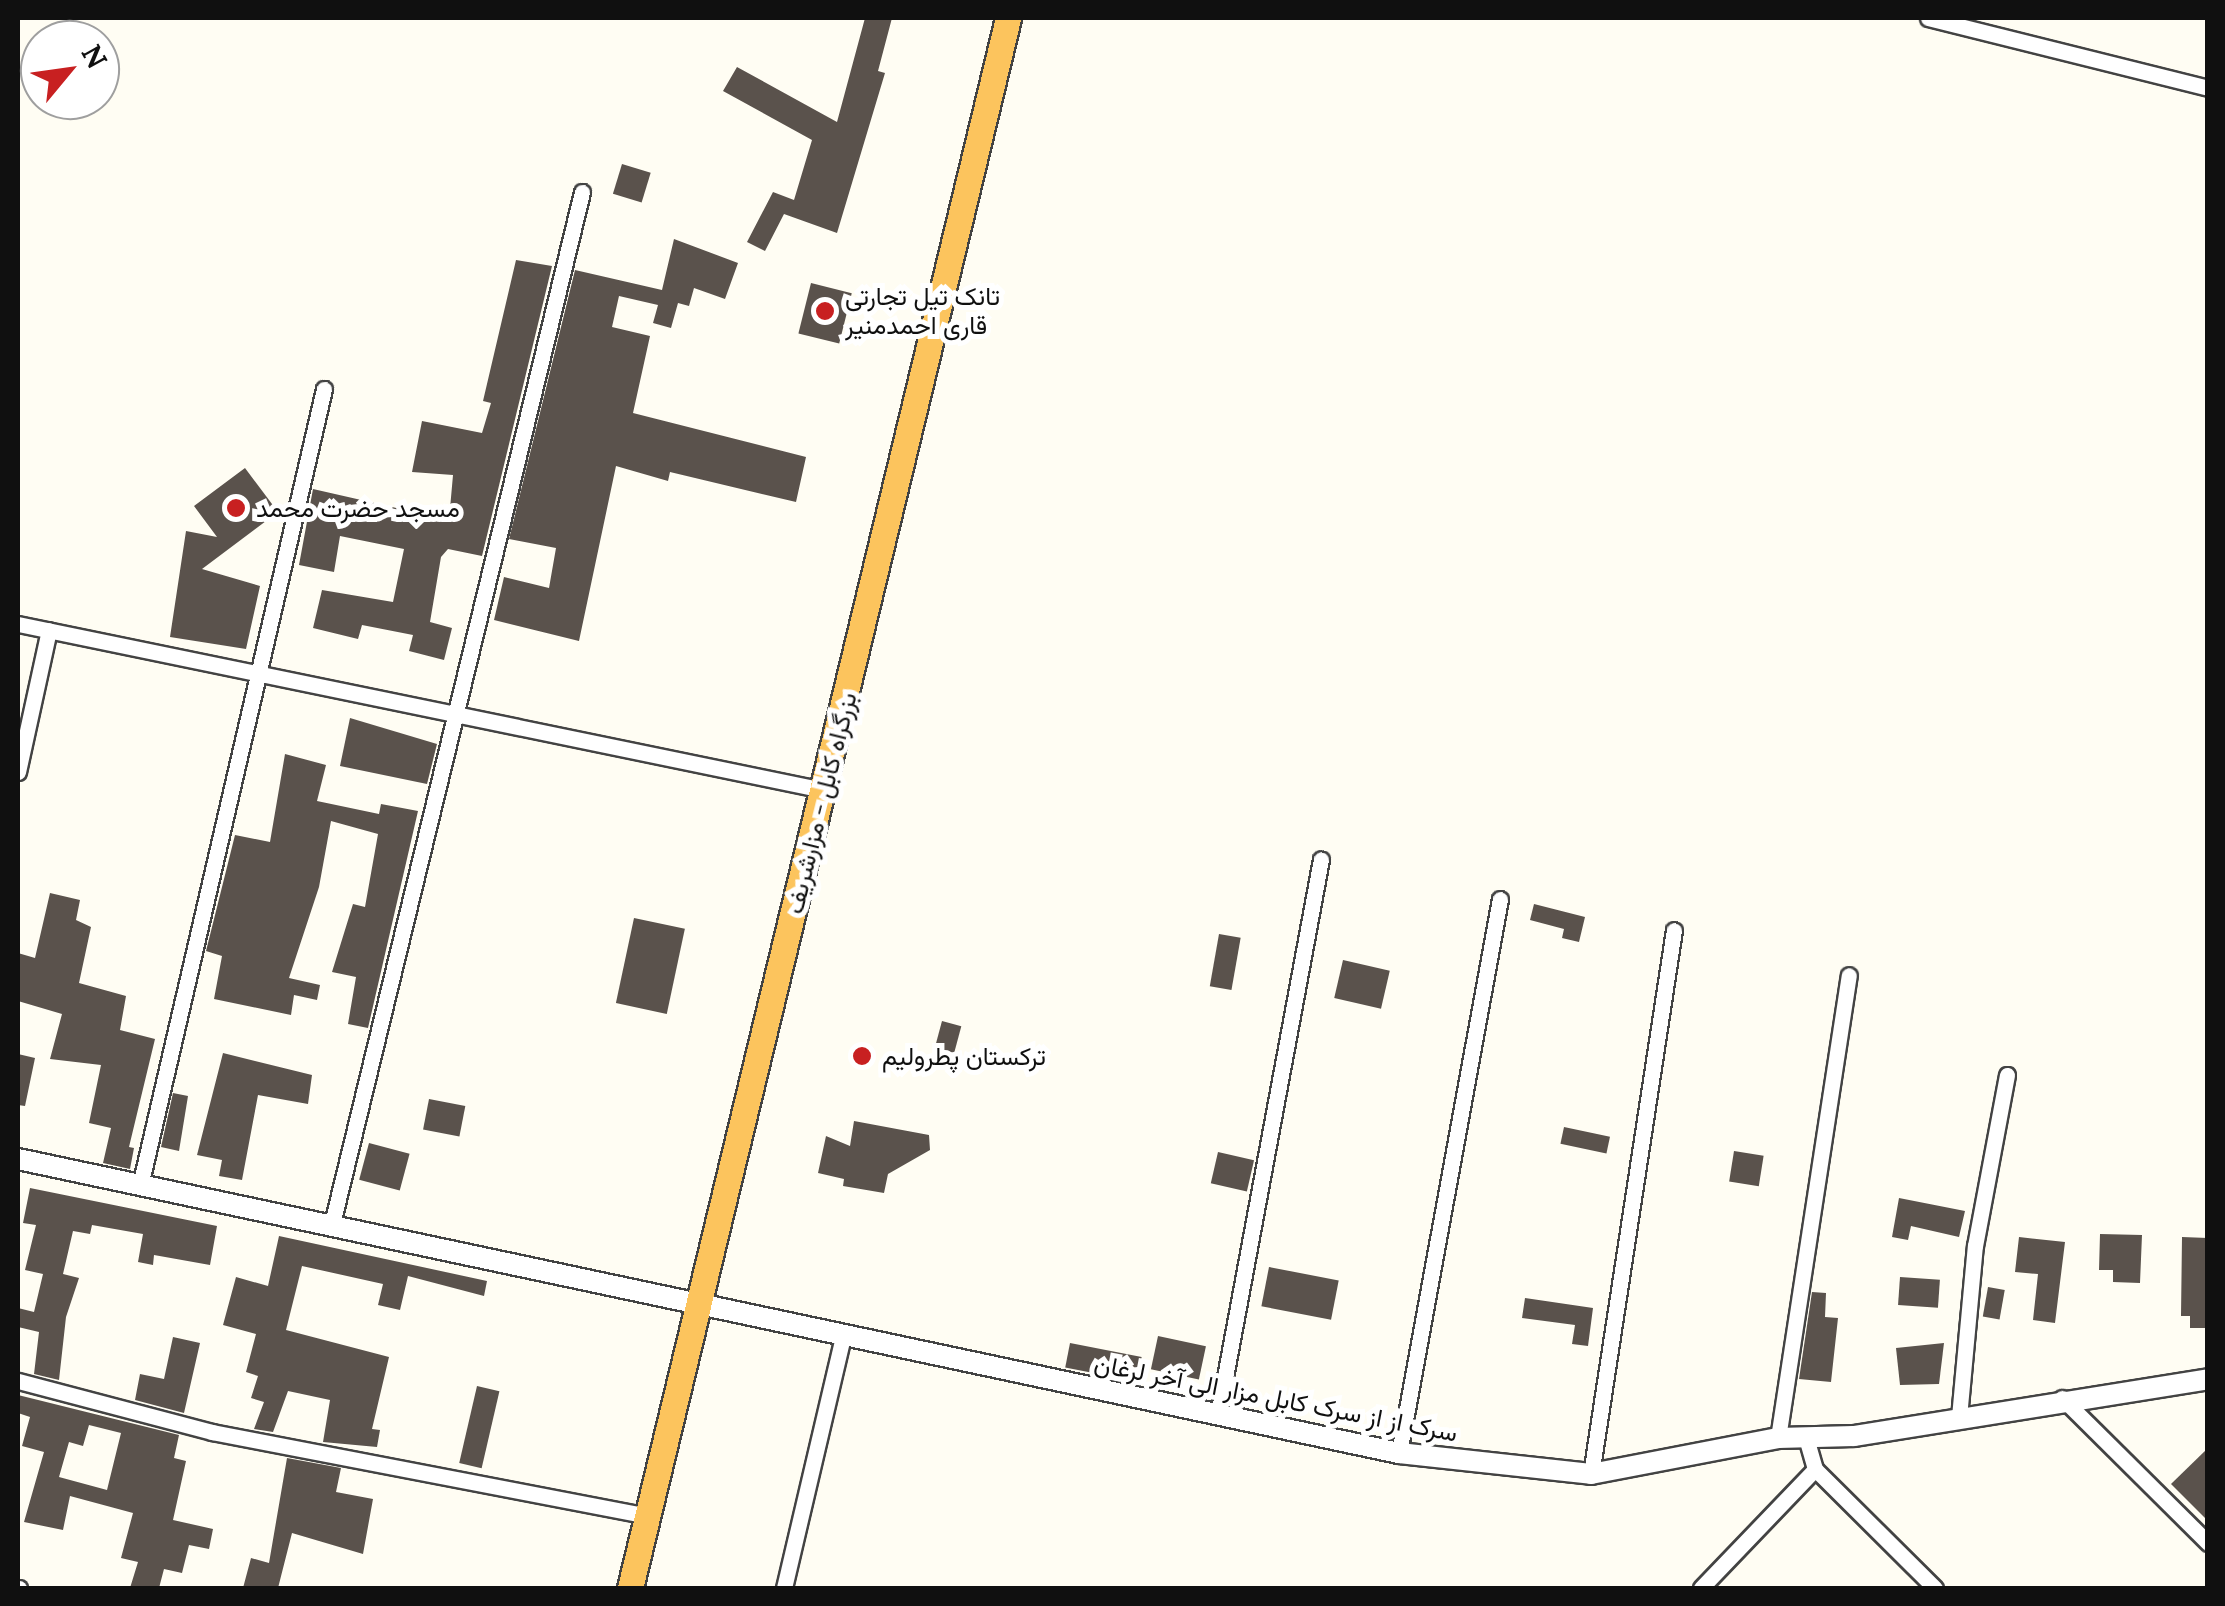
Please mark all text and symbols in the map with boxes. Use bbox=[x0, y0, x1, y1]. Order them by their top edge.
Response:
north arrow bbox=[20, 20, 120, 120]
text: N bbox=[73, 38, 115, 75]
place label: تانک تیل تجارتی قاری احمدمنیر bbox=[845, 282, 1000, 341]
marker: تانک تیل تجارتی قاری احمدمنیر bbox=[814, 300, 836, 322]
place label: مسجد حضرت محمد bbox=[256, 493, 460, 523]
marker: مسجد حضرت محمد bbox=[225, 497, 247, 519]
street label: بزرگراه کابل - مزارشریف bbox=[779, 689, 863, 917]
place label: ترکستان پطرولیم bbox=[882, 1041, 1046, 1071]
marker: ترکستان پطرولیم bbox=[851, 1045, 873, 1067]
street label: سرک از از سرک کابل مزار الی آخر لرغان bbox=[1092, 1348, 1460, 1448]

